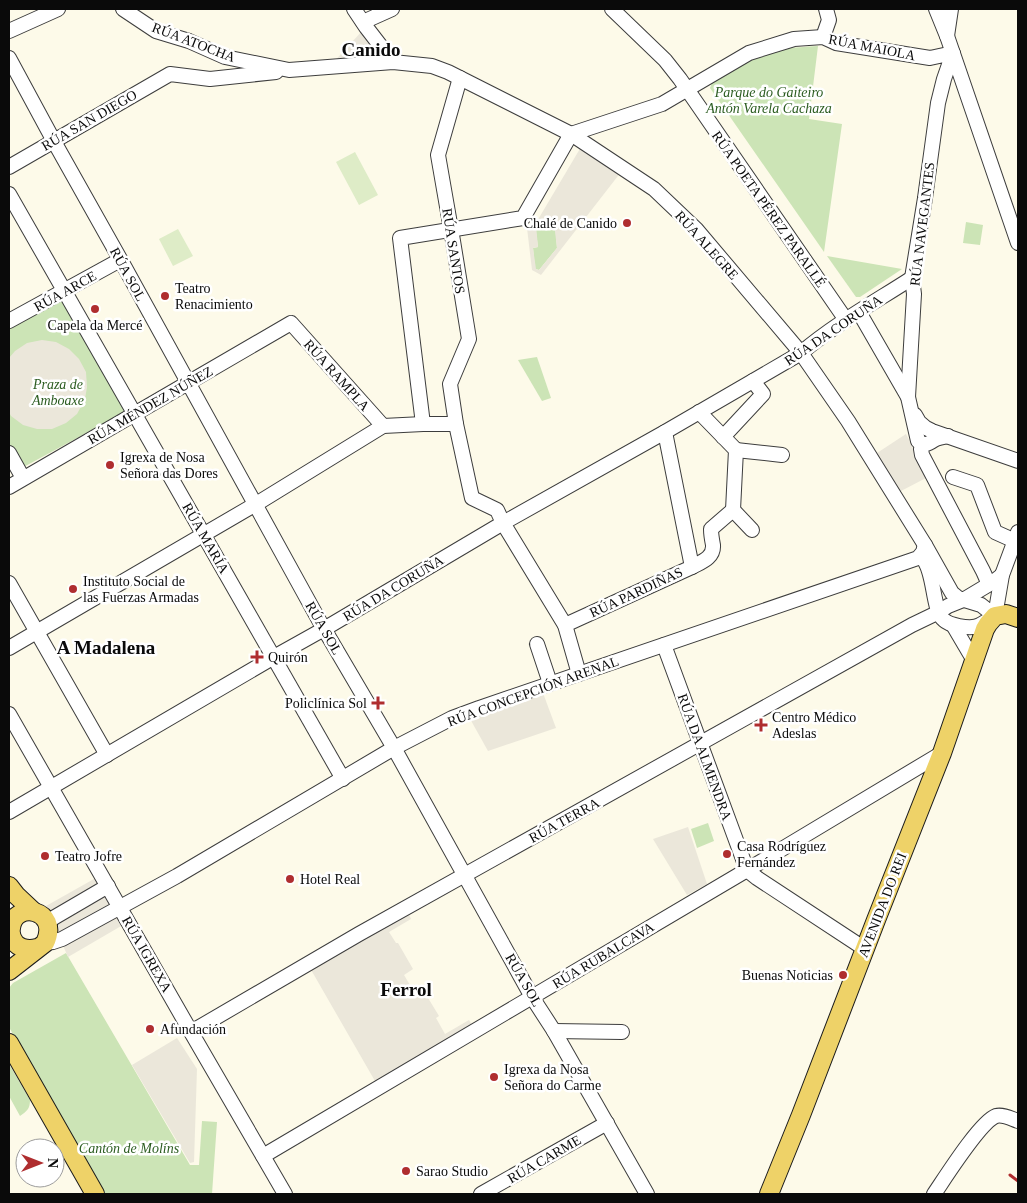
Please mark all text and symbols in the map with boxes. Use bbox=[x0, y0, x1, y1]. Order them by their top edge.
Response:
street label: RÚA ATOCHA bbox=[150, 19, 239, 66]
street label: RÚA MAIOLA bbox=[827, 31, 918, 63]
district label: Canido bbox=[341, 39, 401, 60]
park label: Parque do Gaiteiro Antón Varela Cachaza bbox=[705, 85, 832, 116]
street label: RÚA SAN DIEGO bbox=[39, 86, 139, 154]
street label: RÚA POETA PÉREZ PARALLÉ bbox=[709, 128, 829, 290]
street label: RÚA NAVEGANTES bbox=[906, 161, 938, 287]
street label: RÚA SANTOS bbox=[439, 207, 469, 295]
street label: RÚA ALEGRE bbox=[672, 207, 742, 283]
place label: Chalé de Canido bbox=[524, 216, 617, 231]
marker: Chalé de Canido bbox=[621, 217, 633, 229]
street label: RÚA SOL bbox=[107, 244, 149, 304]
street label: RÚA ARCE bbox=[31, 267, 99, 315]
place label: Teatro Renacimiento bbox=[175, 281, 253, 312]
marker: Teatro Renacimiento bbox=[159, 290, 171, 302]
street label: RÚA DA CORUÑA bbox=[781, 291, 886, 369]
marker: Capela da Mercé bbox=[89, 303, 101, 315]
place label: Capela da Mercé bbox=[48, 318, 142, 333]
street label: RÚA RAMPLA bbox=[301, 336, 374, 415]
street label: RÚA MÉNDEZ NÚÑEZ bbox=[85, 363, 215, 447]
park label: Praza de Amboaxe bbox=[31, 377, 84, 408]
place label: Igrexa de Nosa Señora das Dores bbox=[120, 450, 218, 481]
marker: Igrexa de Nosa Señora das Dores bbox=[104, 459, 116, 471]
street label: RÚA MARÍA bbox=[179, 500, 233, 577]
street label: RÚA DA CORUÑA bbox=[340, 551, 447, 624]
street label: RÚA PARDIÑAS bbox=[587, 563, 685, 621]
place label: Instituto Social de las Fuerzas Armadas bbox=[83, 574, 199, 605]
marker: Instituto Social de las Fuerzas Armadas bbox=[67, 583, 79, 595]
street label: RÚA SOL bbox=[302, 599, 346, 657]
district label: A Madalena bbox=[57, 637, 156, 658]
marker: Quirón bbox=[250, 650, 264, 664]
place label: Quirón bbox=[268, 650, 308, 665]
street label: RÚA CONCEPCIÓN ARENAL bbox=[445, 652, 621, 730]
street label: RÚA DA ALMENDRA bbox=[675, 691, 736, 823]
place label: Policlínica Sol bbox=[285, 696, 367, 711]
marker: Policlínica Sol bbox=[371, 696, 385, 710]
place label: Centro Médico Adeslas bbox=[772, 710, 856, 741]
marker: Centro Médico Adeslas bbox=[754, 718, 768, 732]
street label: RÚA TERRA bbox=[526, 794, 603, 846]
place label: Casa Rodríguez Fernández bbox=[737, 839, 826, 870]
marker: Casa Rodríguez Fernández bbox=[721, 848, 733, 860]
place label: Teatro Jofre bbox=[55, 849, 122, 864]
marker: Teatro Jofre bbox=[39, 850, 51, 862]
street label: AVENIDA DO REI bbox=[856, 850, 909, 960]
place label: Hotel Real bbox=[300, 872, 360, 887]
marker: Hotel Real bbox=[284, 873, 296, 885]
street label: RÚA IGREXA bbox=[119, 913, 176, 996]
street label: RÚA RUBALCAVA bbox=[549, 918, 658, 992]
street label: RÚA SOL bbox=[502, 951, 546, 1009]
place label: Buenas Noticias bbox=[742, 968, 833, 983]
marker: Buenas Noticias bbox=[837, 969, 849, 981]
district label: Ferrol bbox=[380, 979, 432, 1000]
place label: Afundación bbox=[160, 1022, 226, 1037]
marker: Afundación bbox=[144, 1023, 156, 1035]
place label: Igrexa da Nosa Señora do Carme bbox=[504, 1062, 601, 1093]
marker: Igrexa da Nosa Señora do Carme bbox=[488, 1071, 500, 1083]
street label: RÚA CARME bbox=[504, 1132, 584, 1186]
north arrow bbox=[15, 1138, 65, 1188]
park label: Cantón de Molíns bbox=[79, 1141, 180, 1156]
text: N bbox=[45, 1158, 60, 1168]
place label: Sarao Studio bbox=[416, 1164, 488, 1179]
marker: Sarao Studio bbox=[400, 1165, 412, 1177]

